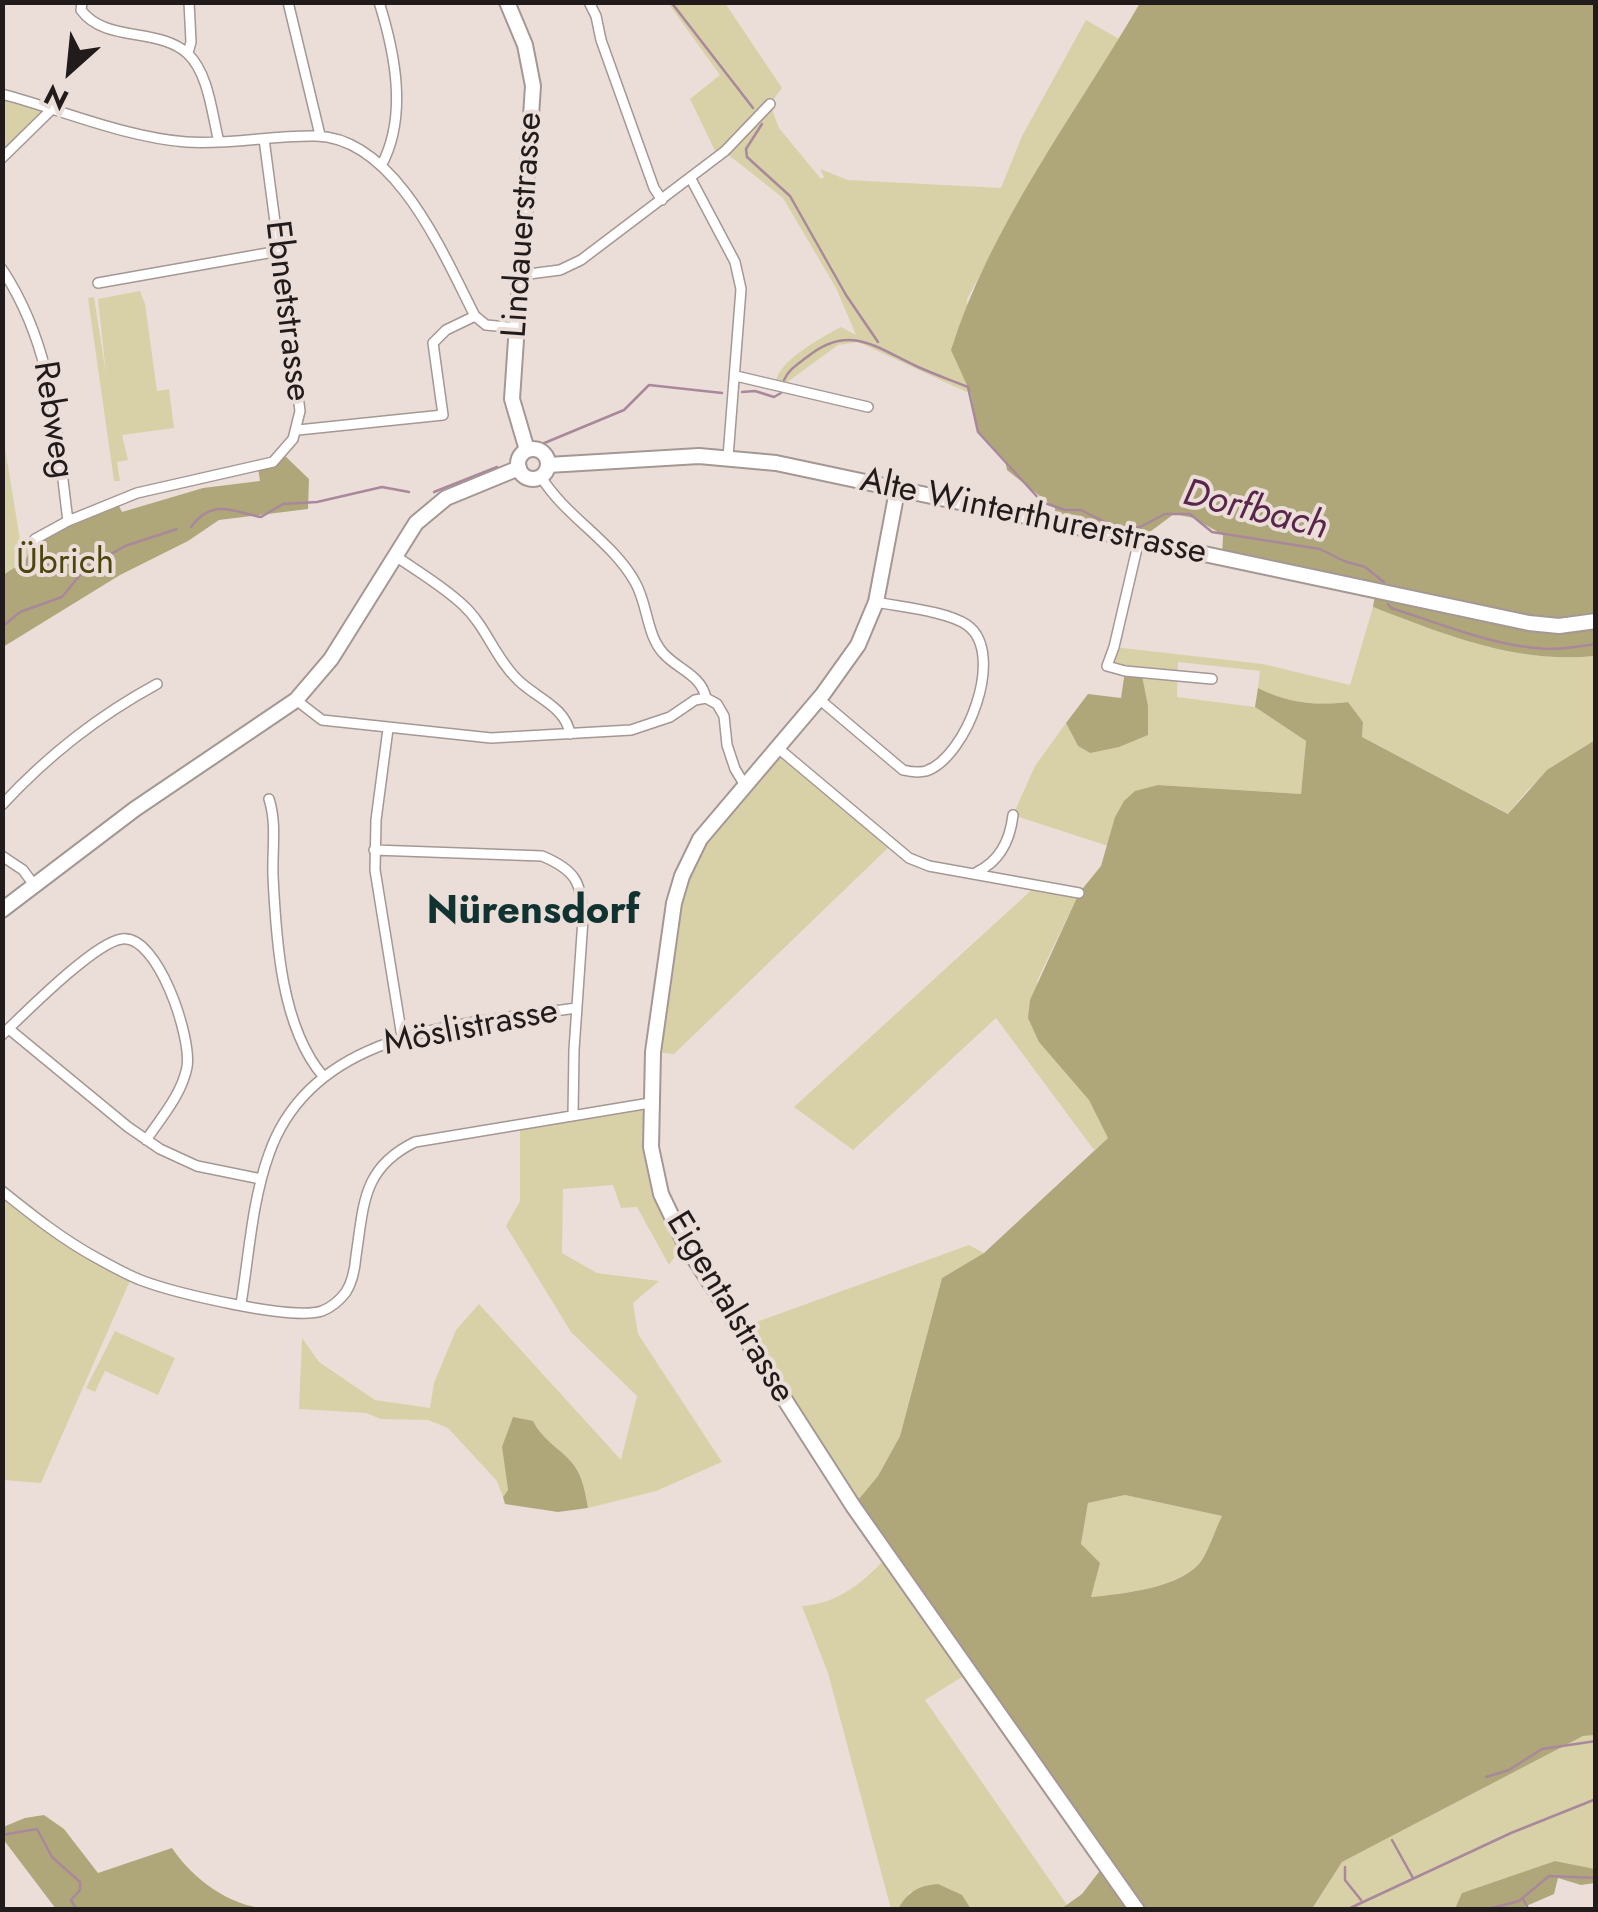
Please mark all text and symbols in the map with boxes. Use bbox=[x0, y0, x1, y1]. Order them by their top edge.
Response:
north arrow bbox=[20, 20, 120, 120]
text: N bbox=[37, 74, 75, 120]
street label: Lindauerstrasse bbox=[495, 111, 553, 339]
street label: Ebnetstrasse bbox=[254, 218, 318, 404]
street label: Rebweg bbox=[22, 358, 82, 482]
street label: Alte Winterthurerstrasse bbox=[856, 461, 1210, 575]
water label: Dorfbach bbox=[1178, 472, 1332, 552]
park label: Übrich bbox=[16, 544, 114, 586]
district label: Nürensdorf bbox=[426, 889, 640, 937]
street label: Möslistrasse bbox=[380, 992, 562, 1066]
street label: Eigentalstrasse bbox=[655, 1205, 803, 1411]

